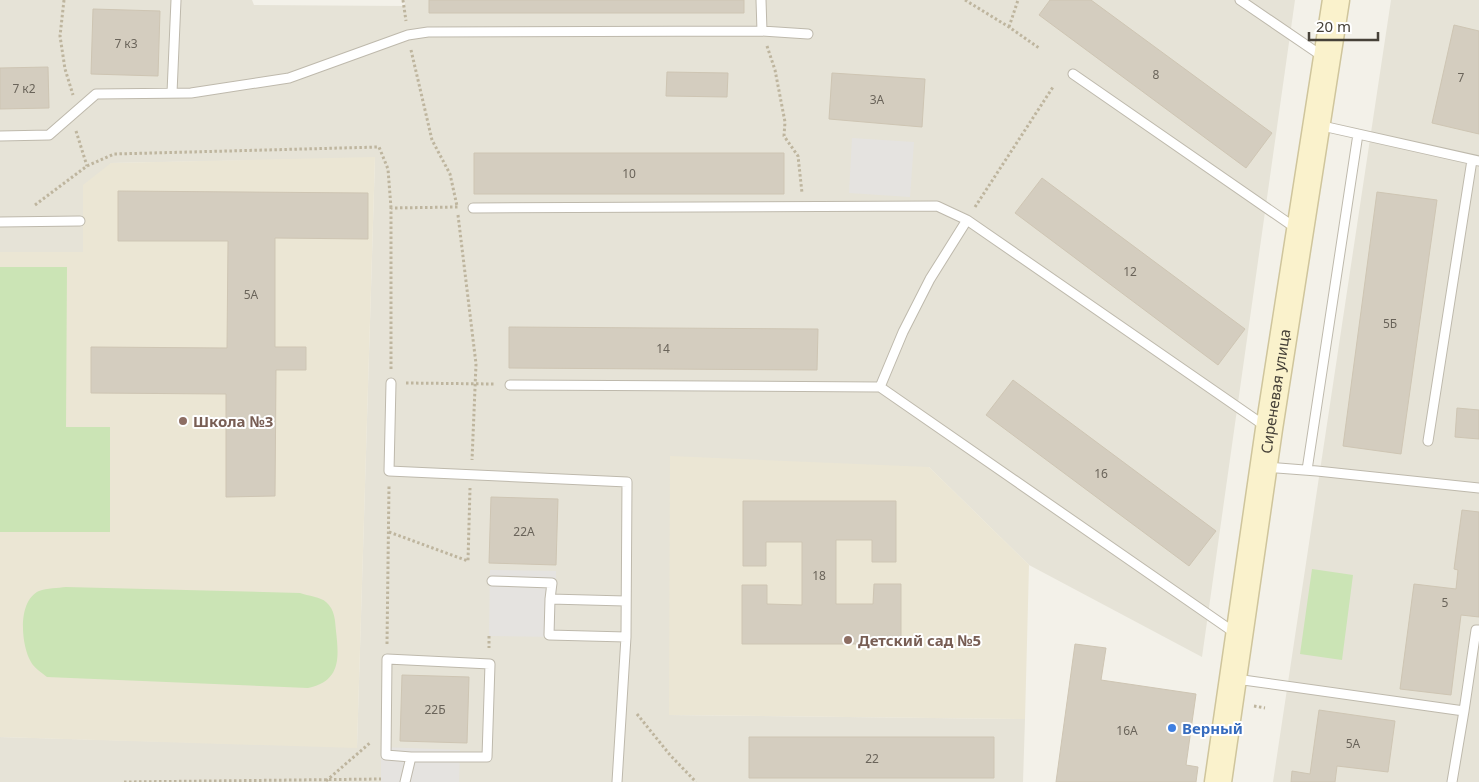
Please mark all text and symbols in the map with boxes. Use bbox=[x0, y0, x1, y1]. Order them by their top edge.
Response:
scale bar bbox=[1309, 10, 1378, 42]
text: 20 m bbox=[1316, 16, 1351, 36]
house number: 7 к3 bbox=[114, 35, 138, 52]
house number: 8 bbox=[1153, 66, 1160, 83]
house number: 7 bbox=[1458, 69, 1465, 86]
house number: 7 к2 bbox=[12, 80, 36, 97]
house number: 3А bbox=[870, 91, 885, 108]
house number: 10 bbox=[622, 165, 636, 182]
house number: 12 bbox=[1123, 263, 1137, 280]
house number: 5А bbox=[244, 286, 259, 303]
house number: 5Б bbox=[1383, 315, 1397, 332]
street label: Сиреневая улица bbox=[1256, 327, 1294, 455]
house number: 14 bbox=[656, 340, 670, 357]
place label: Школа №3 bbox=[193, 411, 273, 431]
marker: Школа №3 bbox=[177, 415, 189, 427]
house number: 16 bbox=[1094, 465, 1108, 482]
house number: 22А bbox=[513, 523, 535, 540]
house number: 18 bbox=[812, 567, 826, 584]
house number: 5 bbox=[1442, 594, 1449, 611]
place label: Детский сад №5 bbox=[858, 630, 981, 650]
marker: Детский сад №5 bbox=[842, 634, 854, 646]
house number: 22Б bbox=[424, 701, 446, 718]
place label: Верный bbox=[1182, 718, 1243, 738]
house number: 16А bbox=[1116, 722, 1138, 739]
marker: Верный bbox=[1166, 722, 1178, 734]
house number: 5А bbox=[1346, 735, 1361, 752]
house number: 22 bbox=[865, 750, 879, 767]

